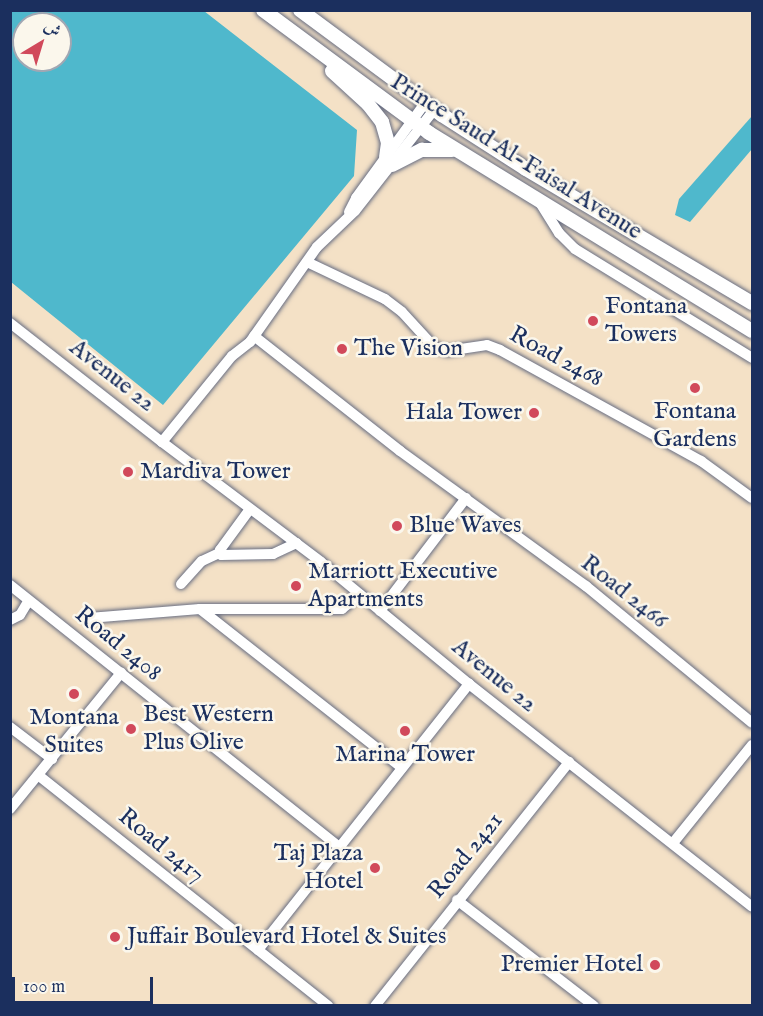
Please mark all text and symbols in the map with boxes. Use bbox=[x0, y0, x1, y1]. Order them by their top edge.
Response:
north arrow bbox=[12, 12, 72, 72]
text: ش bbox=[39, 17, 64, 42]
street label: Prince Saud Al-Faisal Avenue bbox=[385, 68, 647, 246]
place label: Fontana Towers bbox=[605, 293, 687, 349]
marker: Fontana Towers bbox=[586, 314, 600, 328]
street label: Road 2468 bbox=[504, 320, 608, 394]
street label: Avenue 22 bbox=[63, 334, 161, 418]
place label: The Vision bbox=[354, 335, 463, 363]
marker: The Vision bbox=[335, 342, 349, 356]
marker: Fontana Gardens bbox=[688, 381, 702, 395]
place label: Fontana Gardens bbox=[653, 398, 737, 454]
place label: Hala Tower bbox=[405, 399, 522, 427]
marker: Hala Tower bbox=[527, 406, 541, 420]
place label: Mardiva Tower bbox=[140, 458, 291, 486]
marker: Mardiva Tower bbox=[121, 465, 135, 479]
place label: Blue Waves bbox=[409, 512, 521, 540]
marker: Blue Waves bbox=[390, 519, 404, 533]
street label: Road 2466 bbox=[575, 549, 673, 635]
place label: Marriott Executive Apartments bbox=[308, 558, 497, 614]
marker: Marriott Executive Apartments bbox=[289, 579, 303, 593]
street label: Road 2408 bbox=[69, 600, 167, 688]
street label: Avenue 22 bbox=[446, 633, 542, 719]
marker: Montana Suites bbox=[67, 687, 81, 701]
place label: Best Western Plus Olive bbox=[143, 701, 274, 757]
place label: Montana Suites bbox=[29, 704, 119, 760]
marker: Best Western Plus Olive bbox=[124, 722, 138, 736]
marker: Marina Tower bbox=[398, 724, 412, 738]
place label: Marina Tower bbox=[335, 741, 475, 769]
street label: Road 2417 bbox=[112, 802, 210, 890]
street label: Road 2421 bbox=[422, 807, 510, 905]
place label: Taj Plaza Hotel bbox=[274, 840, 363, 896]
marker: Taj Plaza Hotel bbox=[368, 861, 382, 875]
place label: Juffair Boulevard Hotel & Suites bbox=[127, 923, 446, 951]
marker: Juffair Boulevard Hotel & Suites bbox=[108, 930, 122, 944]
place label: Premier Hotel bbox=[500, 951, 643, 979]
marker: Premier Hotel bbox=[648, 958, 662, 972]
scale bar bbox=[15, 965, 156, 1003]
text: 100 m bbox=[23, 976, 65, 999]

